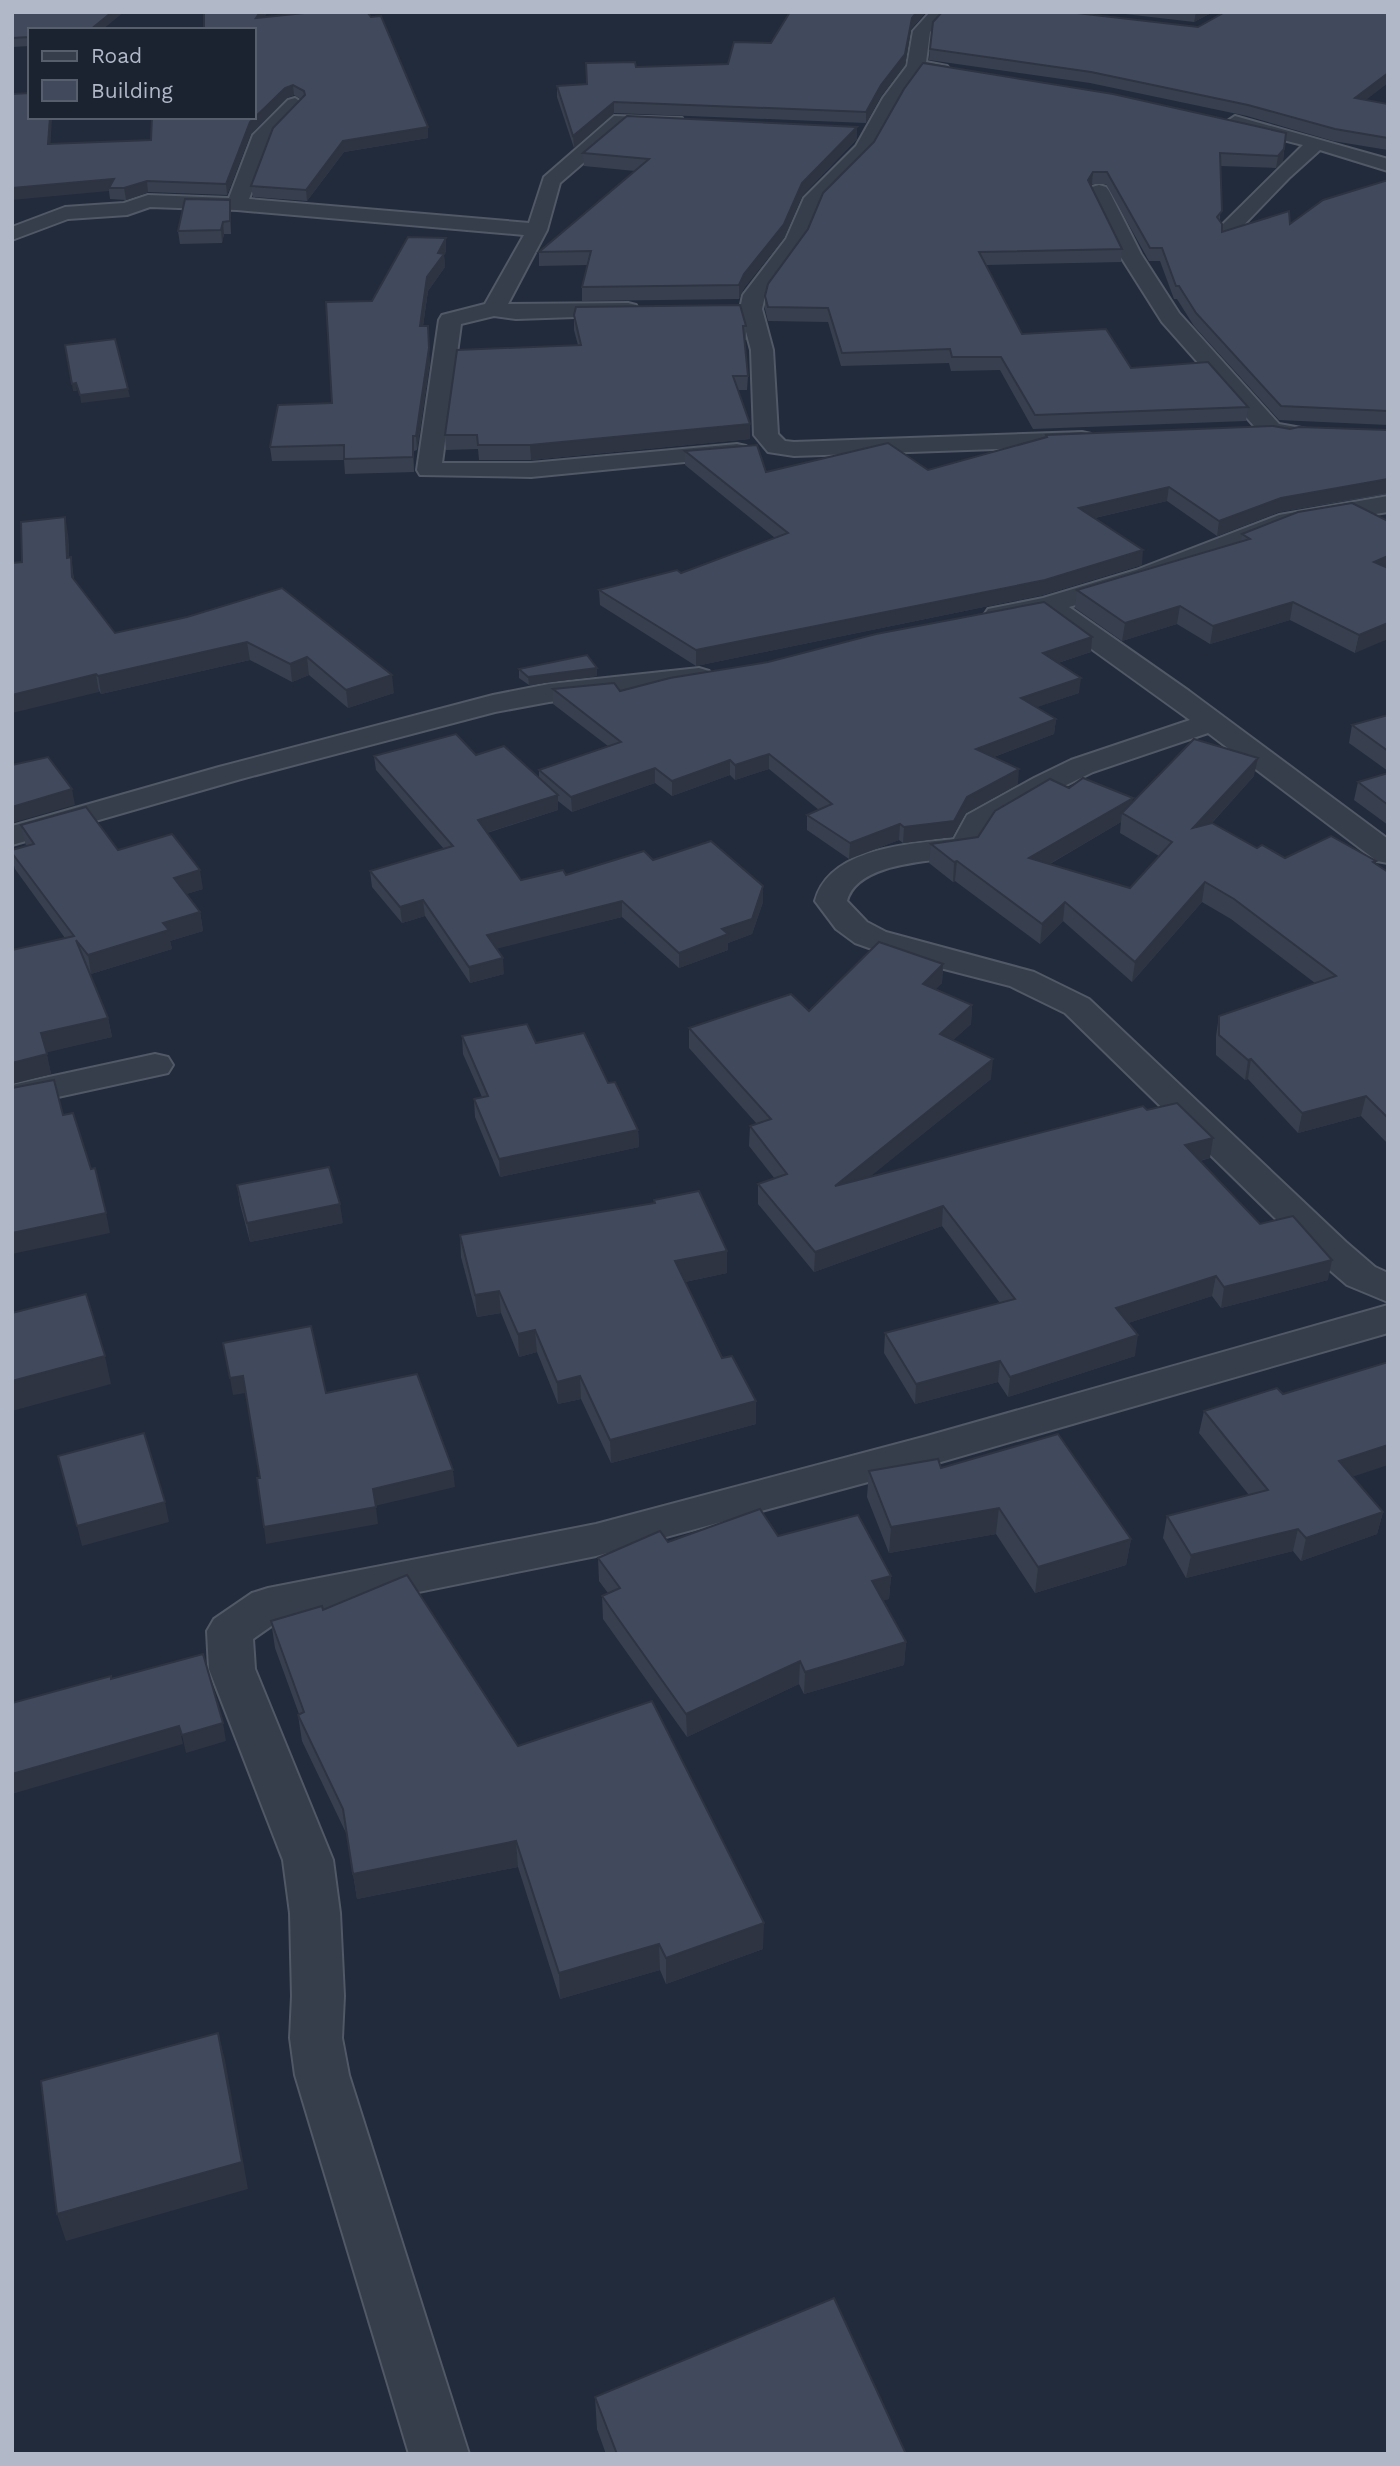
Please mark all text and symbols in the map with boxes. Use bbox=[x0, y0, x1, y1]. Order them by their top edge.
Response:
legend bbox=[28, 28, 256, 119]
text: Road bbox=[91, 43, 142, 68]
text: Building bbox=[91, 78, 173, 103]

